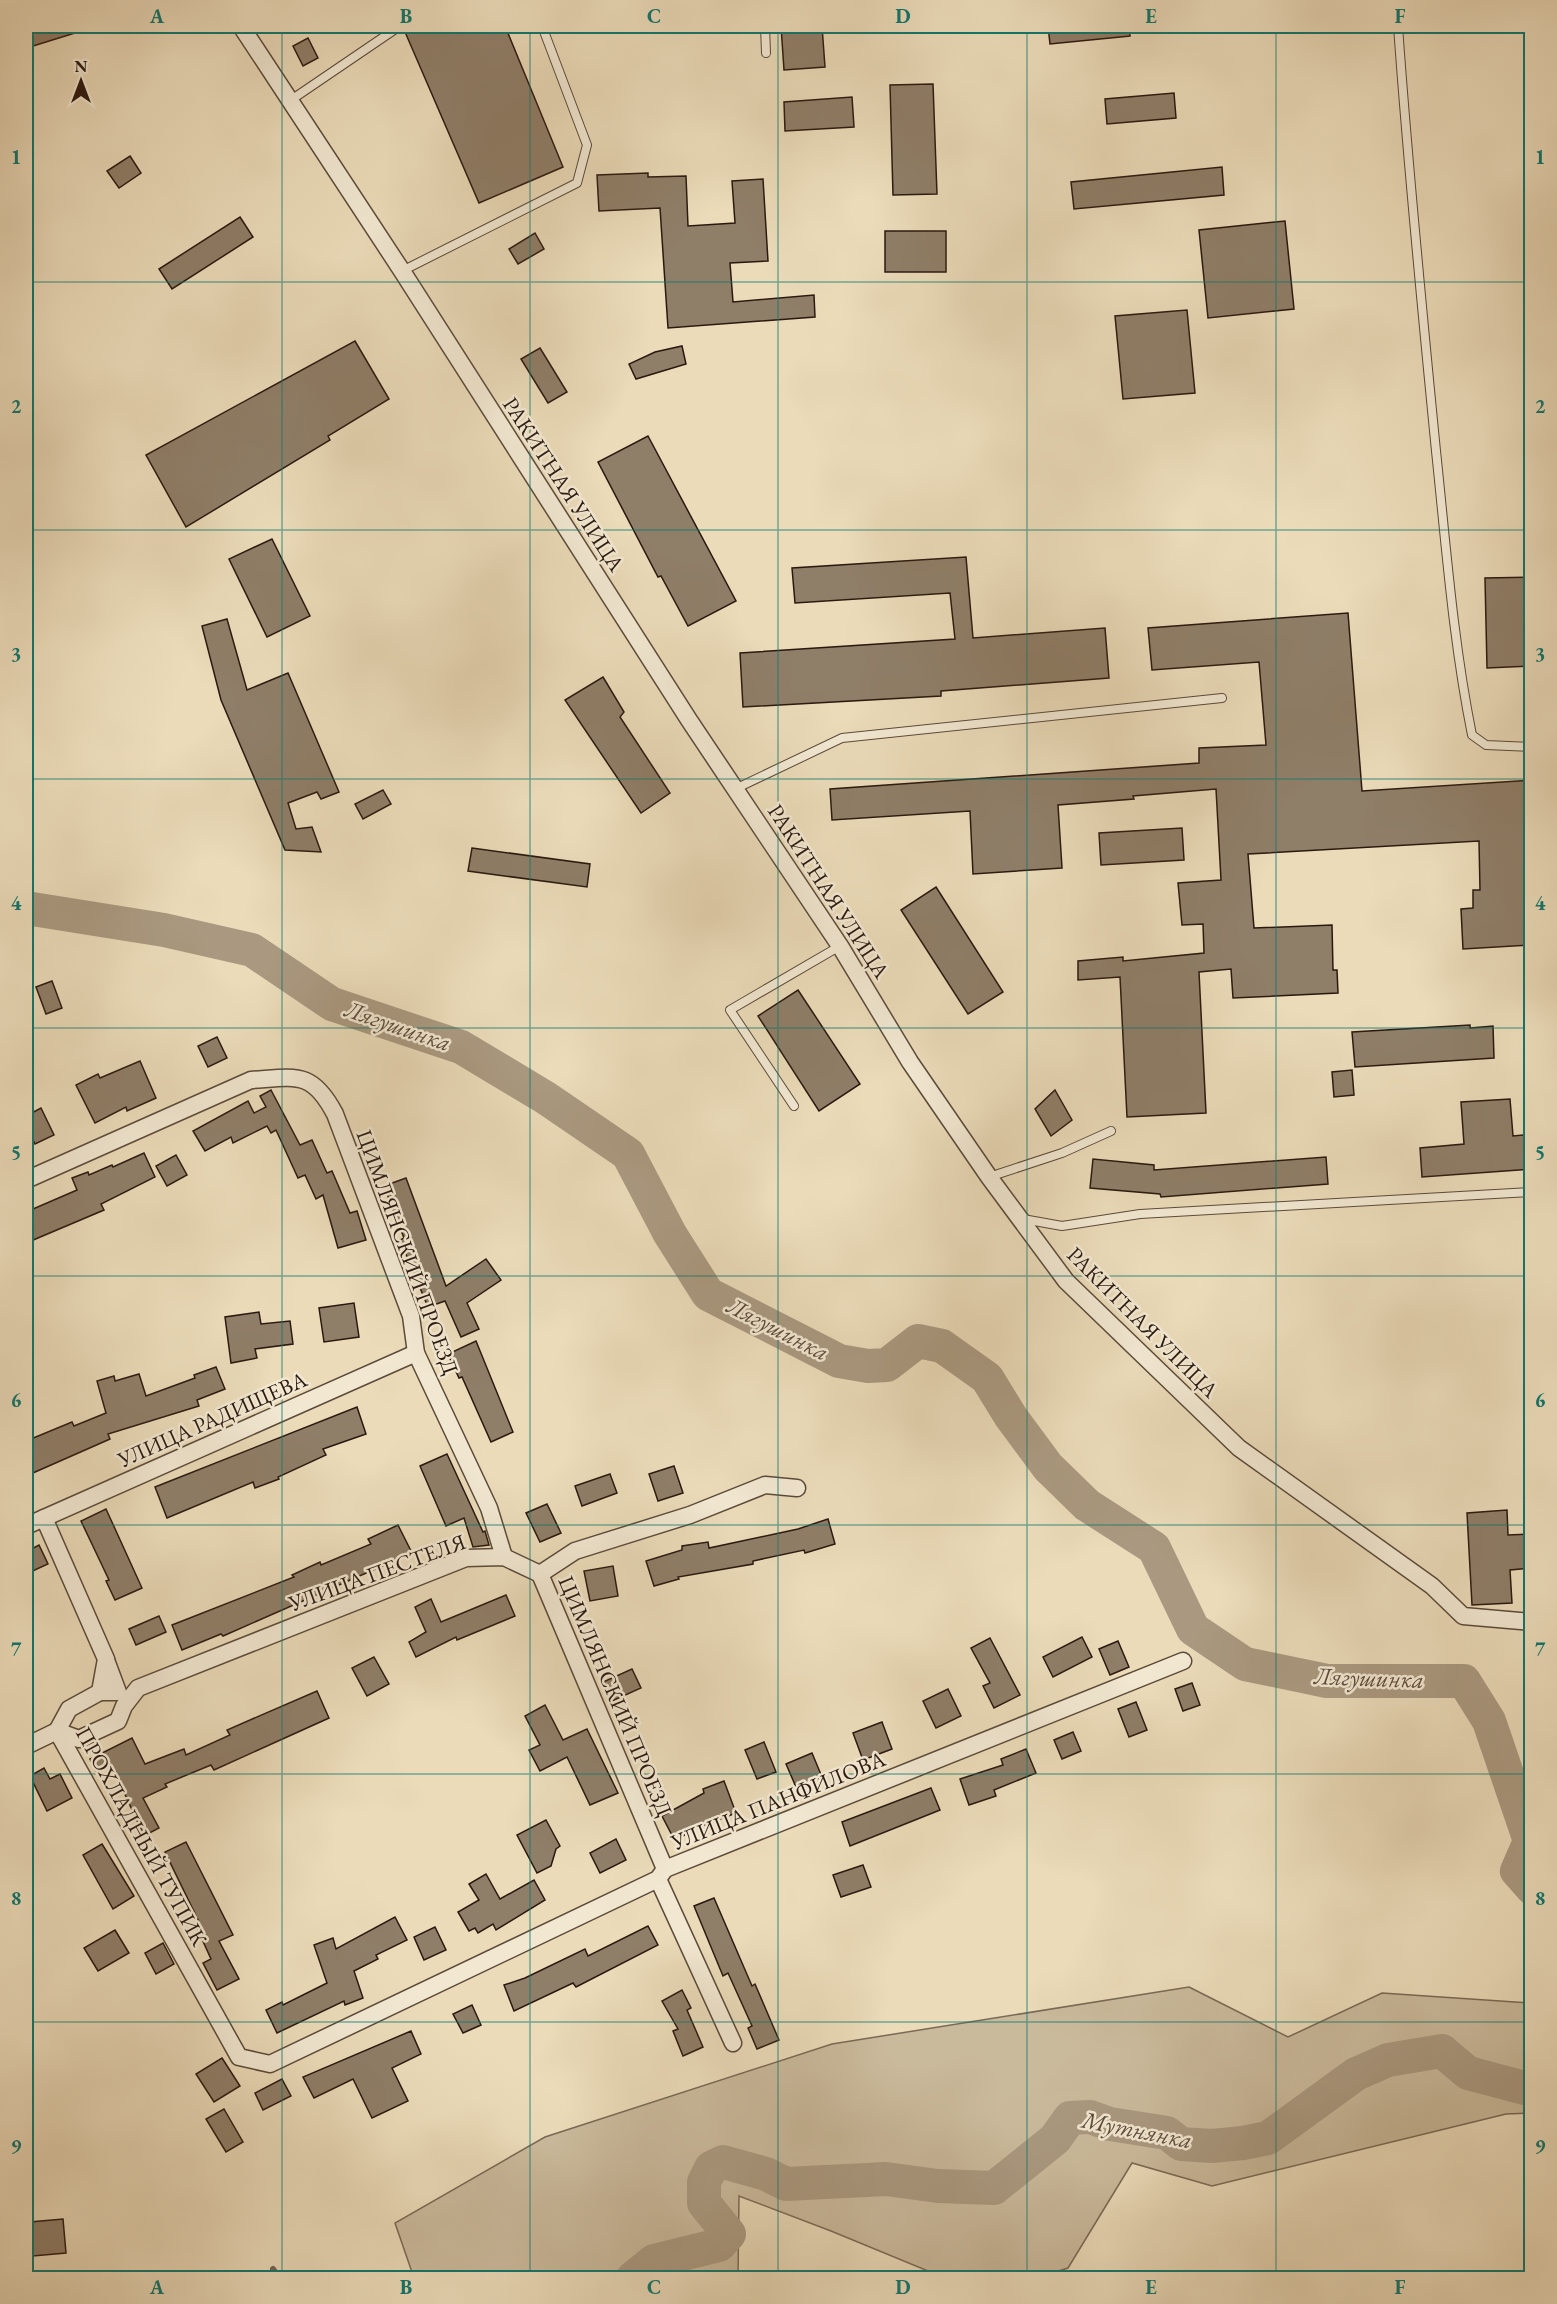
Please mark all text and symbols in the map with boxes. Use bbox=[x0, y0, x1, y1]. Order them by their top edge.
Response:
text: A bbox=[149, 3, 165, 29]
text: B bbox=[400, 3, 412, 29]
text: C bbox=[647, 3, 661, 29]
text: D bbox=[895, 3, 911, 29]
text: E bbox=[1145, 3, 1157, 29]
text: F bbox=[1395, 3, 1406, 29]
north arrow bbox=[51, 51, 111, 111]
text: N bbox=[75, 56, 88, 77]
text: 1 bbox=[11, 144, 21, 170]
text: 1 bbox=[1535, 144, 1545, 170]
street label: РАКИТНАЯ УЛИЦА bbox=[496, 391, 631, 578]
text: 2 bbox=[11, 393, 22, 419]
text: 2 bbox=[1535, 393, 1546, 419]
text: 3 bbox=[11, 641, 21, 667]
text: 3 bbox=[1535, 641, 1545, 667]
street label: РАКИТНАЯ УЛИЦА bbox=[761, 798, 896, 985]
text: 4 bbox=[11, 890, 22, 916]
text: 4 bbox=[1535, 890, 1546, 916]
water label: Лягушинка bbox=[340, 993, 455, 1058]
street label: ЦИМЛЯНСКИЙ ПРОЕЗД bbox=[350, 1126, 465, 1379]
text: 5 bbox=[11, 1139, 21, 1165]
text: 5 bbox=[1535, 1139, 1545, 1165]
street label: РАКИТНАЯ УЛИЦА bbox=[1061, 1240, 1225, 1405]
water label: Лягушинка bbox=[721, 1289, 834, 1367]
street label: УЛИЦА РАДИЩЕВА bbox=[112, 1364, 312, 1475]
text: 6 bbox=[11, 1387, 22, 1413]
text: 6 bbox=[1535, 1387, 1546, 1413]
street label: УЛИЦА ПЕСТЕЛЯ bbox=[284, 1527, 470, 1618]
street label: ЦИМЛЯНСКИЙ ПРОЕЗД bbox=[552, 1571, 679, 1821]
text: 7 bbox=[11, 1636, 22, 1662]
text: 7 bbox=[1535, 1636, 1546, 1662]
water label: Лягушинка bbox=[1313, 1660, 1424, 1695]
street label: ПРОХЛАДНЫЙ ТУПИК bbox=[69, 1721, 214, 1952]
street label: УЛИЦА ПАНФИЛОВА bbox=[666, 1744, 890, 1857]
text: 8 bbox=[11, 1885, 21, 1911]
text: 8 bbox=[1535, 1885, 1545, 1911]
water label: Мутнянка bbox=[1077, 2103, 1195, 2155]
text: 9 bbox=[11, 2133, 22, 2159]
text: 9 bbox=[1535, 2133, 1546, 2159]
text: A bbox=[149, 2274, 165, 2300]
text: B bbox=[400, 2274, 412, 2300]
text: C bbox=[647, 2274, 661, 2300]
text: D bbox=[895, 2274, 911, 2300]
text: E bbox=[1145, 2274, 1157, 2300]
text: F bbox=[1395, 2274, 1406, 2300]

